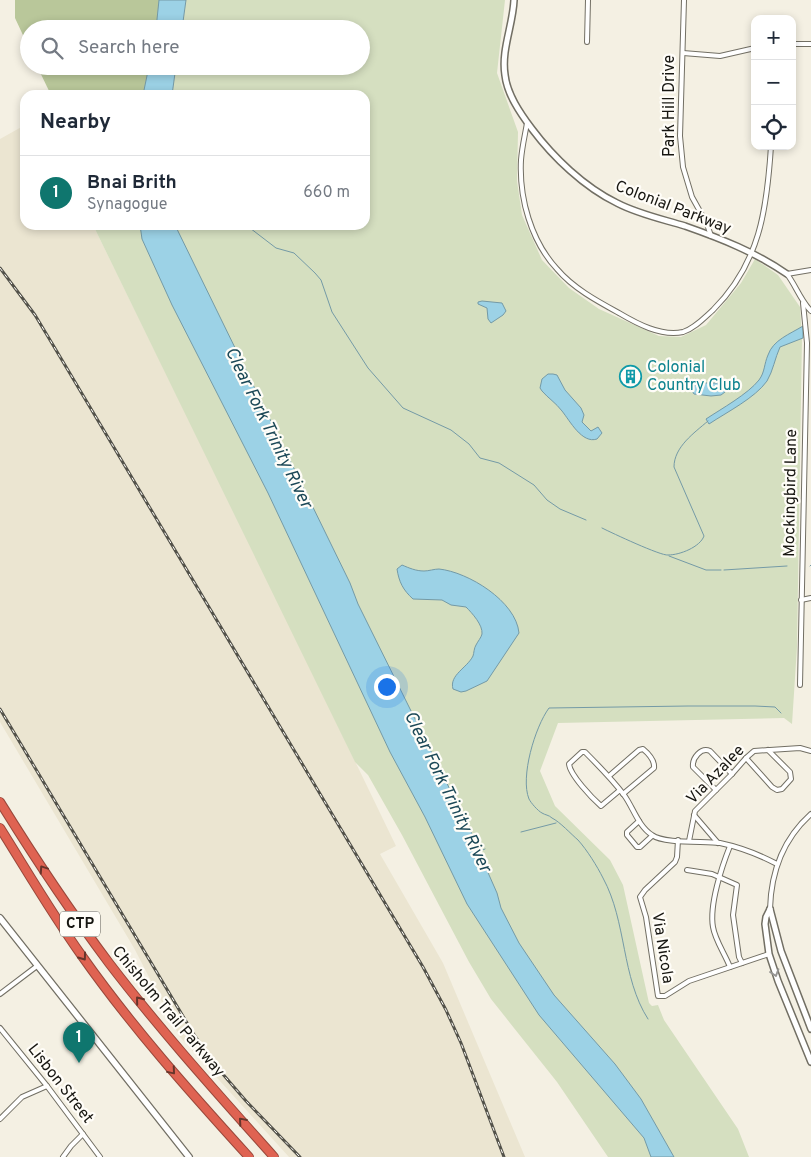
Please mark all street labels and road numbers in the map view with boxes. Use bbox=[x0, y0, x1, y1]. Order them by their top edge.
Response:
street label: Park Hill Drive bbox=[660, 55, 680, 157]
street label: Colonial Parkway bbox=[612, 177, 734, 239]
street label: Mockingbird Lane bbox=[780, 429, 802, 557]
street label: Via Azalee bbox=[683, 741, 749, 809]
street label: Via Nicola bbox=[647, 911, 677, 985]
road number: CTP bbox=[60, 912, 100, 936]
street label: Chisholm Trail Parkway bbox=[107, 942, 229, 1082]
street label: Lisbon Street bbox=[23, 1040, 97, 1128]

